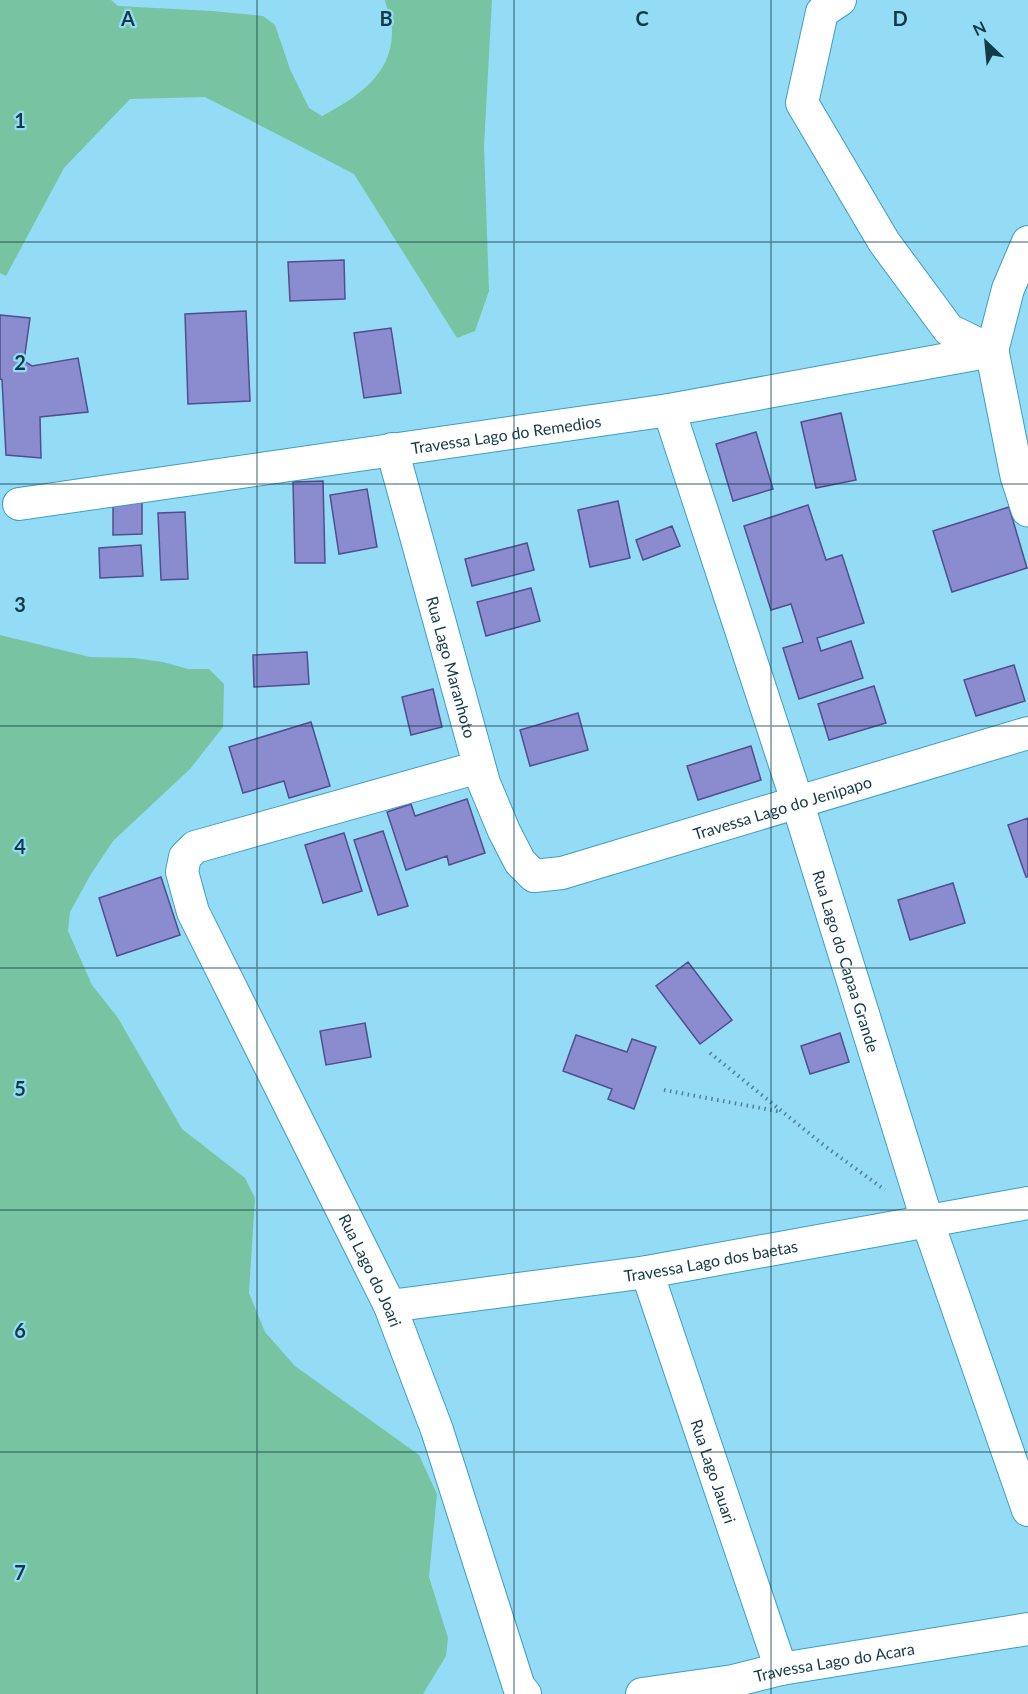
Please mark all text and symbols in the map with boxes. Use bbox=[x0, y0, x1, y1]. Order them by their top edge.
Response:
text: A bbox=[120, 6, 135, 30]
text: B bbox=[379, 6, 393, 30]
text: C bbox=[635, 6, 649, 30]
text: D bbox=[892, 6, 908, 30]
north arrow bbox=[956, 12, 1016, 72]
text: N bbox=[970, 17, 989, 39]
text: 1 bbox=[14, 108, 26, 132]
text: 2 bbox=[14, 350, 26, 374]
street label: Travessa Lago do Remedios bbox=[410, 410, 602, 457]
text: 3 bbox=[14, 592, 26, 616]
street label: Rua Lago Maranhoto bbox=[423, 594, 481, 740]
street label: Travessa Lago do Jenipapo bbox=[690, 771, 874, 843]
text: 4 bbox=[14, 834, 26, 858]
street label: Rua Lago do Capaa Grande bbox=[809, 868, 884, 1054]
text: 5 bbox=[14, 1076, 26, 1100]
street label: Rua Lago do Joari bbox=[336, 1210, 406, 1329]
street label: Travessa Lago dos baetas bbox=[623, 1235, 799, 1284]
text: 6 bbox=[14, 1318, 26, 1342]
street label: Rua Lago Jauari bbox=[688, 1416, 741, 1526]
text: 7 bbox=[14, 1560, 26, 1584]
street label: Travessa Lago do Acara bbox=[752, 1638, 916, 1685]

